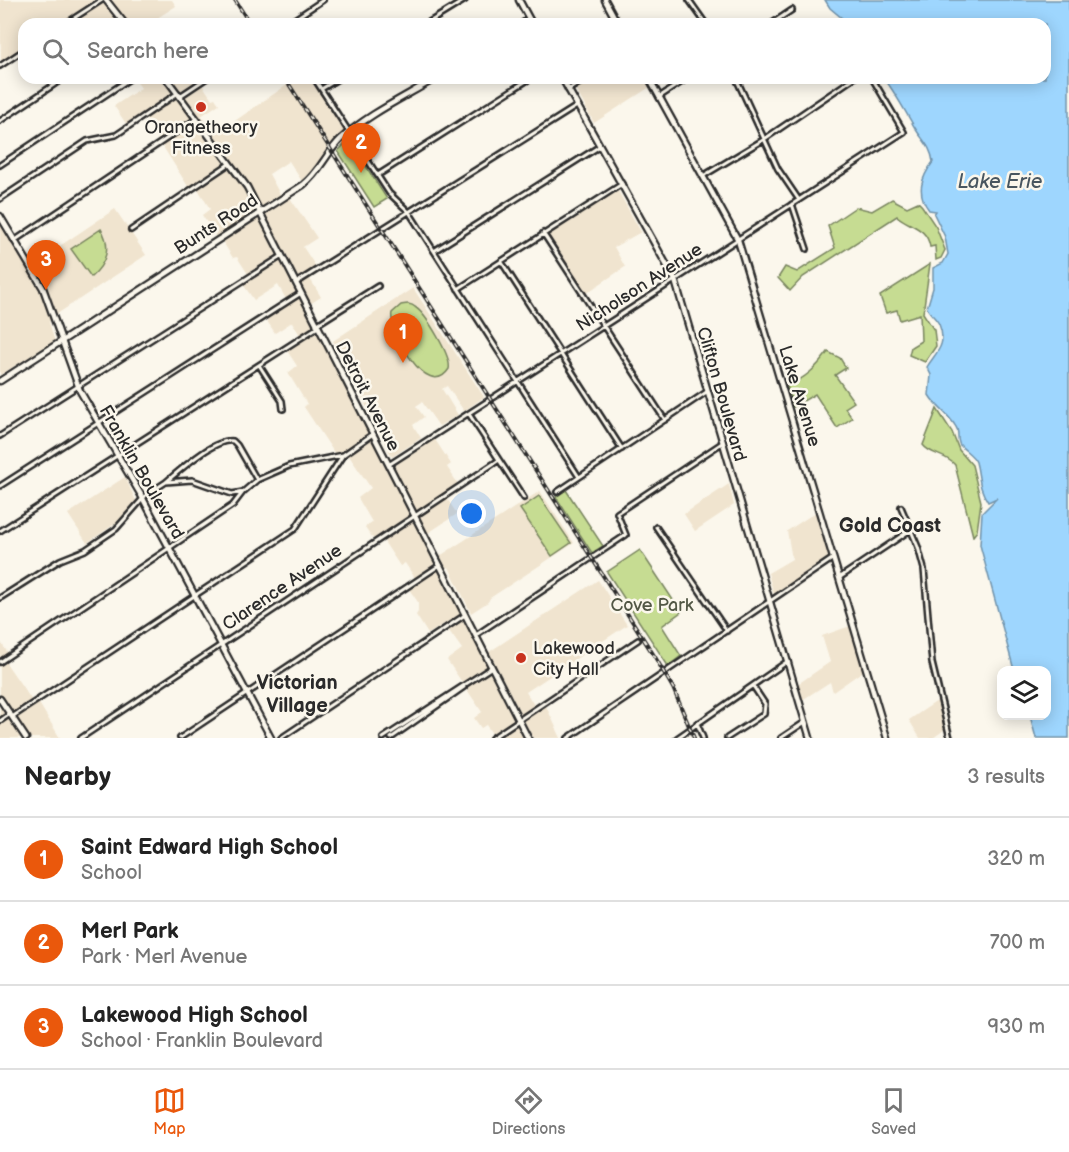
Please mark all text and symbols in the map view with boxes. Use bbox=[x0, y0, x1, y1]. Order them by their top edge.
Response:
search box bbox=[18, 18, 1051, 84]
icon: search bbox=[39, 35, 72, 68]
text: Search here bbox=[87, 38, 209, 65]
marker: Orangetheory Fitness bbox=[194, 100, 208, 114]
place label: Orangetheory Fitness bbox=[144, 117, 258, 159]
pin: 2 bbox=[342, 124, 380, 173]
water label: Lake Erie bbox=[958, 170, 1043, 194]
street label: Bunts Road bbox=[171, 190, 262, 259]
street label: Nicholson Avenue bbox=[572, 239, 707, 336]
pin: 3 bbox=[26, 240, 66, 290]
pin: 1 bbox=[384, 314, 422, 363]
street label: Clifton Boulevard bbox=[692, 325, 751, 464]
street label: Detroit Avenue bbox=[331, 338, 404, 455]
street label: Lake Avenue bbox=[774, 343, 825, 449]
street label: Franklin Boulevard bbox=[95, 402, 188, 543]
your location bbox=[457, 499, 486, 528]
district label: Gold Coast bbox=[839, 514, 941, 538]
street label: Clarence Avenue bbox=[219, 540, 346, 635]
park label: Cove Park bbox=[611, 595, 694, 616]
place label: Lakewood City Hall bbox=[533, 638, 615, 680]
marker: Lakewood City Hall bbox=[514, 651, 528, 665]
map controls bbox=[997, 666, 1051, 720]
button: layers bbox=[997, 666, 1051, 720]
district label: Victorian Village bbox=[256, 671, 338, 718]
text: Nearby bbox=[24, 762, 111, 793]
text: 3 results bbox=[967, 765, 1045, 789]
text: Saint Edward High School bbox=[81, 834, 338, 861]
text: 1 bbox=[39, 847, 48, 871]
text: 320 m bbox=[987, 847, 1045, 871]
text: School bbox=[81, 861, 142, 885]
text: Merl Park bbox=[81, 918, 179, 945]
text: 2 bbox=[38, 931, 49, 955]
text: 700 m bbox=[990, 931, 1045, 955]
text: Park · Merl Avenue bbox=[81, 945, 247, 969]
text: Lakewood High School bbox=[81, 1002, 308, 1029]
text: 3 bbox=[38, 1015, 49, 1039]
text: 930 m bbox=[987, 1015, 1045, 1039]
text: School · Franklin Boulevard bbox=[81, 1029, 323, 1053]
tab: Map bbox=[153, 1084, 186, 1139]
tab: Directions bbox=[492, 1084, 565, 1139]
tab: Saved bbox=[871, 1084, 916, 1139]

